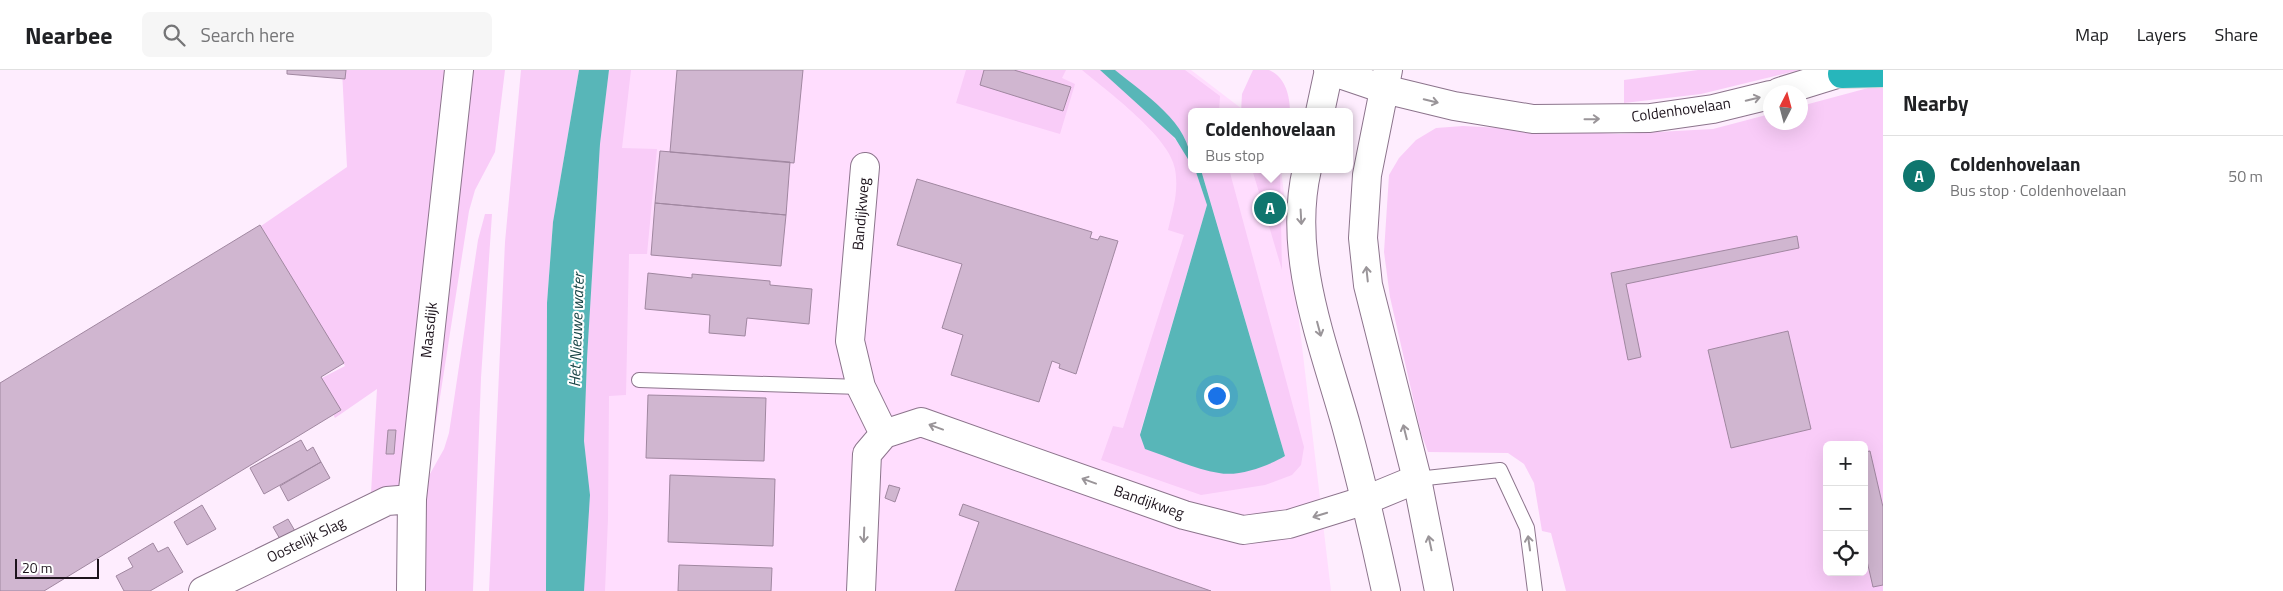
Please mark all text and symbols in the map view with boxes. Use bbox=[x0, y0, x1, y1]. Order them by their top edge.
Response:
search box bbox=[142, 12, 492, 57]
text: Nearbee bbox=[25, 17, 112, 53]
text: Search here bbox=[200, 20, 295, 49]
icon: search bbox=[160, 21, 188, 49]
text: Map bbox=[2075, 21, 2109, 48]
text: Layers bbox=[2137, 21, 2186, 48]
text: Share bbox=[2214, 21, 2258, 48]
north arrow bbox=[1763, 85, 1808, 130]
text: Nearby bbox=[1903, 87, 1968, 119]
street label: Coldenhovelaan bbox=[1630, 91, 1732, 128]
one-way arrow bbox=[1744, 94, 1760, 103]
one-way arrow bbox=[1423, 96, 1439, 106]
popup bbox=[1188, 108, 1353, 173]
text: Coldenhovelaan bbox=[1205, 114, 1336, 143]
one-way arrow bbox=[1584, 114, 1600, 123]
text: Bus stop bbox=[1205, 143, 1264, 167]
text: Coldenhovelaan bbox=[1950, 149, 2081, 178]
text: A bbox=[1914, 164, 1924, 188]
text: 50 m bbox=[2228, 164, 2263, 188]
street label: Bandijkweg bbox=[846, 176, 875, 251]
text: Bus stop · Coldenhovelaan bbox=[1950, 178, 2126, 202]
pin: A bbox=[1254, 189, 1286, 227]
one-way arrow bbox=[1297, 209, 1306, 225]
one-way arrow bbox=[1362, 266, 1372, 282]
water label: Het Nieuwe water bbox=[562, 271, 590, 388]
street label: Maasdijk bbox=[414, 301, 443, 359]
one-way arrow bbox=[1315, 320, 1324, 336]
your location bbox=[1204, 383, 1230, 409]
one-way arrow bbox=[929, 422, 944, 431]
one-way arrow bbox=[1400, 425, 1409, 441]
map controls bbox=[1823, 441, 1868, 576]
button: + bbox=[1823, 441, 1868, 486]
one-way arrow bbox=[1082, 476, 1097, 485]
street label: Bandijkweg bbox=[1111, 479, 1188, 524]
button: − bbox=[1823, 486, 1868, 531]
street label: Oostelijk Slag bbox=[263, 510, 349, 569]
one-way arrow bbox=[1312, 510, 1328, 520]
one-way arrow bbox=[859, 527, 868, 543]
button: locate bbox=[1823, 531, 1868, 576]
one-way arrow bbox=[1523, 535, 1533, 551]
one-way arrow bbox=[1425, 536, 1434, 552]
scale bar bbox=[15, 556, 99, 579]
text: 20 m bbox=[22, 557, 52, 578]

